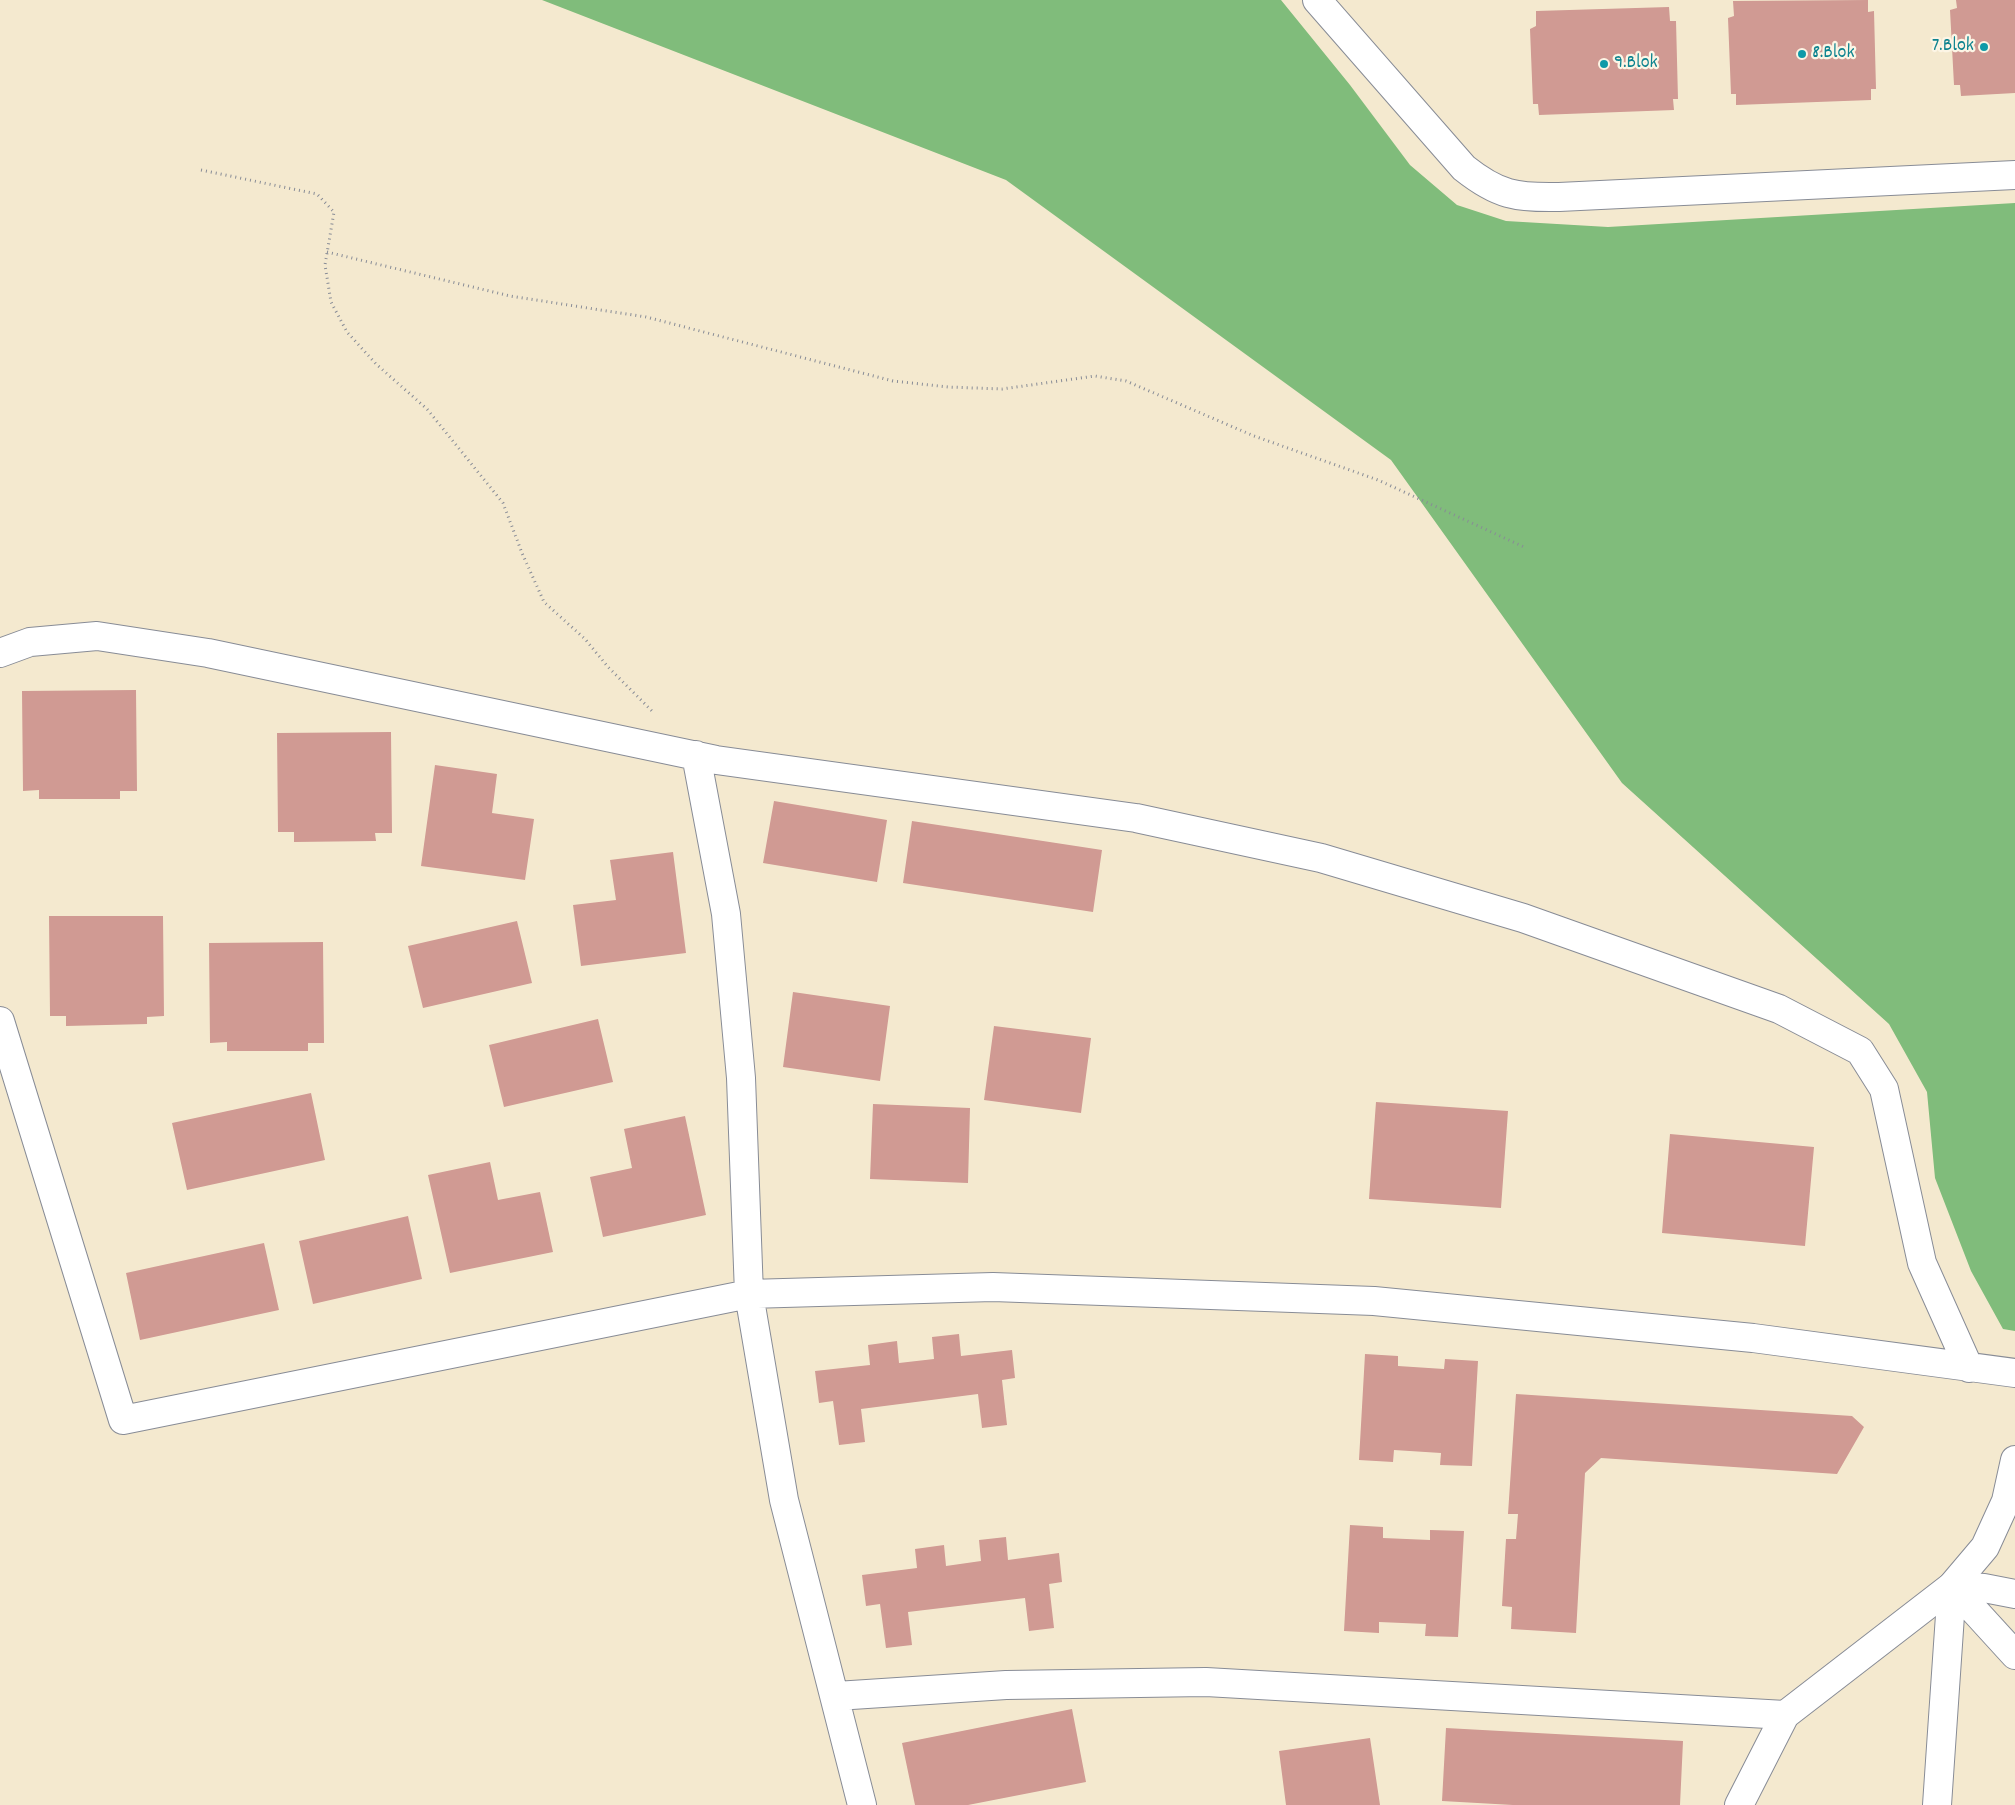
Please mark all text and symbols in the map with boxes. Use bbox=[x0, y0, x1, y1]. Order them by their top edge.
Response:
place label: 7.Blok bbox=[1932, 35, 1974, 59]
marker: 7.Blok bbox=[1978, 41, 1990, 53]
place label: 8.Blok bbox=[1812, 42, 1855, 66]
marker: 8.Blok bbox=[1796, 48, 1808, 60]
place label: 9.Blok bbox=[1614, 52, 1658, 76]
marker: 9.Blok bbox=[1598, 58, 1610, 70]

